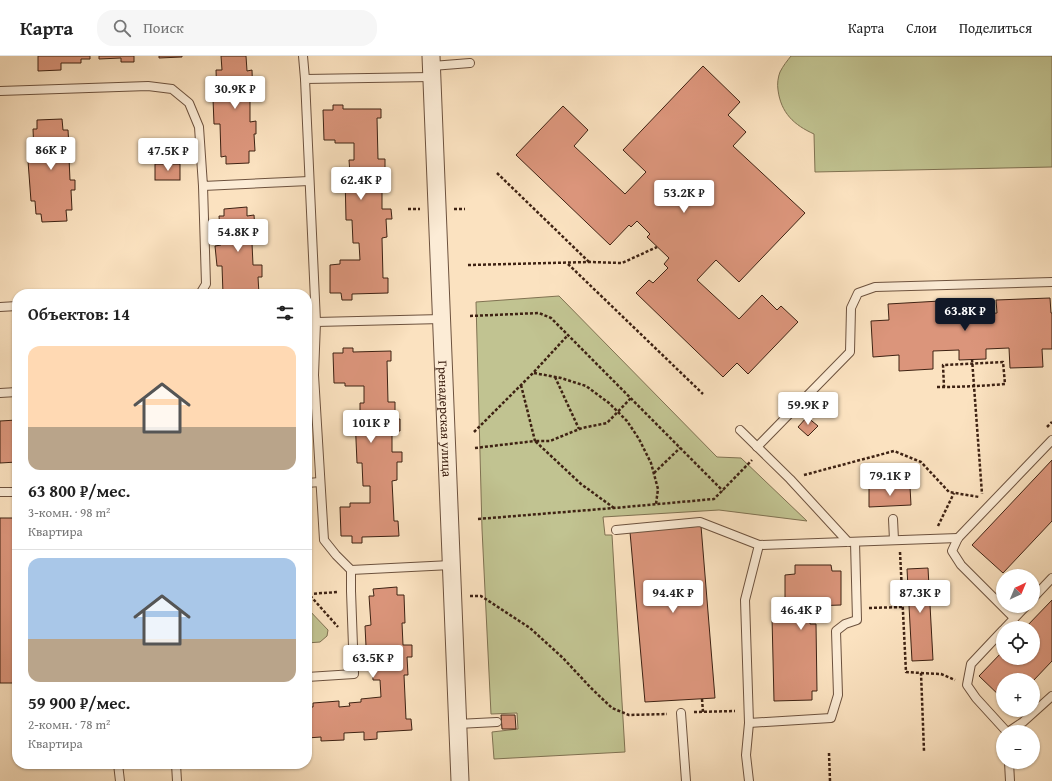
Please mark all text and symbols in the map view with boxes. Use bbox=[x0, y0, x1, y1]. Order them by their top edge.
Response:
search box bbox=[97, 10, 377, 46]
text: Карта bbox=[20, 14, 73, 42]
icon: search bbox=[111, 17, 133, 39]
text: Поиск bbox=[143, 17, 184, 38]
text: Карта bbox=[848, 18, 884, 38]
text: Слои bbox=[906, 18, 937, 38]
text: Поделиться bbox=[959, 18, 1032, 38]
pin: 30.9K ₽ bbox=[198, 76, 272, 110]
text: 30.9K ₽ bbox=[214, 79, 256, 98]
pin: 86K ₽ bbox=[23, 137, 79, 171]
pin: 47.5K ₽ bbox=[131, 138, 205, 172]
text: 86K ₽ bbox=[35, 140, 67, 159]
text: 47.5K ₽ bbox=[147, 141, 189, 160]
pin: 62.4K ₽ bbox=[324, 167, 398, 201]
text: 62.4K ₽ bbox=[340, 170, 382, 189]
pin: 53.2K ₽ bbox=[647, 180, 721, 214]
text: 53.2K ₽ bbox=[663, 183, 705, 202]
pin: 54.8K ₽ bbox=[201, 219, 275, 253]
text: 54.8K ₽ bbox=[217, 222, 259, 241]
pin: 63.8K ₽ bbox=[928, 298, 1002, 332]
text: Объектов: 14 bbox=[28, 301, 130, 326]
text: 63.8K ₽ bbox=[944, 301, 986, 320]
icon: filters bbox=[274, 302, 296, 324]
street label: Гренадерская улица bbox=[434, 360, 457, 478]
icon: home bbox=[126, 372, 198, 444]
pin: 59.9K ₽ bbox=[771, 392, 845, 426]
text: 59.9K ₽ bbox=[787, 395, 829, 414]
pin: 101K ₽ bbox=[338, 410, 404, 444]
text: 101K ₽ bbox=[352, 413, 390, 432]
pin: 79.1K ₽ bbox=[853, 463, 927, 497]
text: 79.1K ₽ bbox=[869, 466, 911, 485]
text: 63 800 ₽/мес. bbox=[28, 478, 130, 503]
text: 3-комн. · 98 m² bbox=[28, 503, 110, 522]
text: Квартира bbox=[28, 522, 83, 541]
north arrow bbox=[996, 569, 1040, 613]
map controls bbox=[996, 569, 1040, 769]
pin: 94.4K ₽ bbox=[636, 580, 710, 614]
pin: 87.3K ₽ bbox=[883, 580, 957, 614]
text: 94.4K ₽ bbox=[652, 583, 694, 602]
text: 87.3K ₽ bbox=[899, 583, 941, 602]
icon: home bbox=[126, 584, 198, 656]
pin: 46.4K ₽ bbox=[764, 597, 838, 631]
text: 46.4K ₽ bbox=[780, 600, 822, 619]
button: locate bbox=[996, 621, 1040, 665]
pin: 63.5K ₽ bbox=[336, 645, 410, 679]
text: 63.5K ₽ bbox=[352, 648, 394, 667]
button: + bbox=[996, 673, 1040, 717]
text: 59 900 ₽/мес. bbox=[28, 690, 130, 715]
text: 2-комн. · 78 m² bbox=[28, 715, 110, 734]
button: − bbox=[996, 725, 1040, 769]
text: Квартира bbox=[28, 734, 83, 753]

